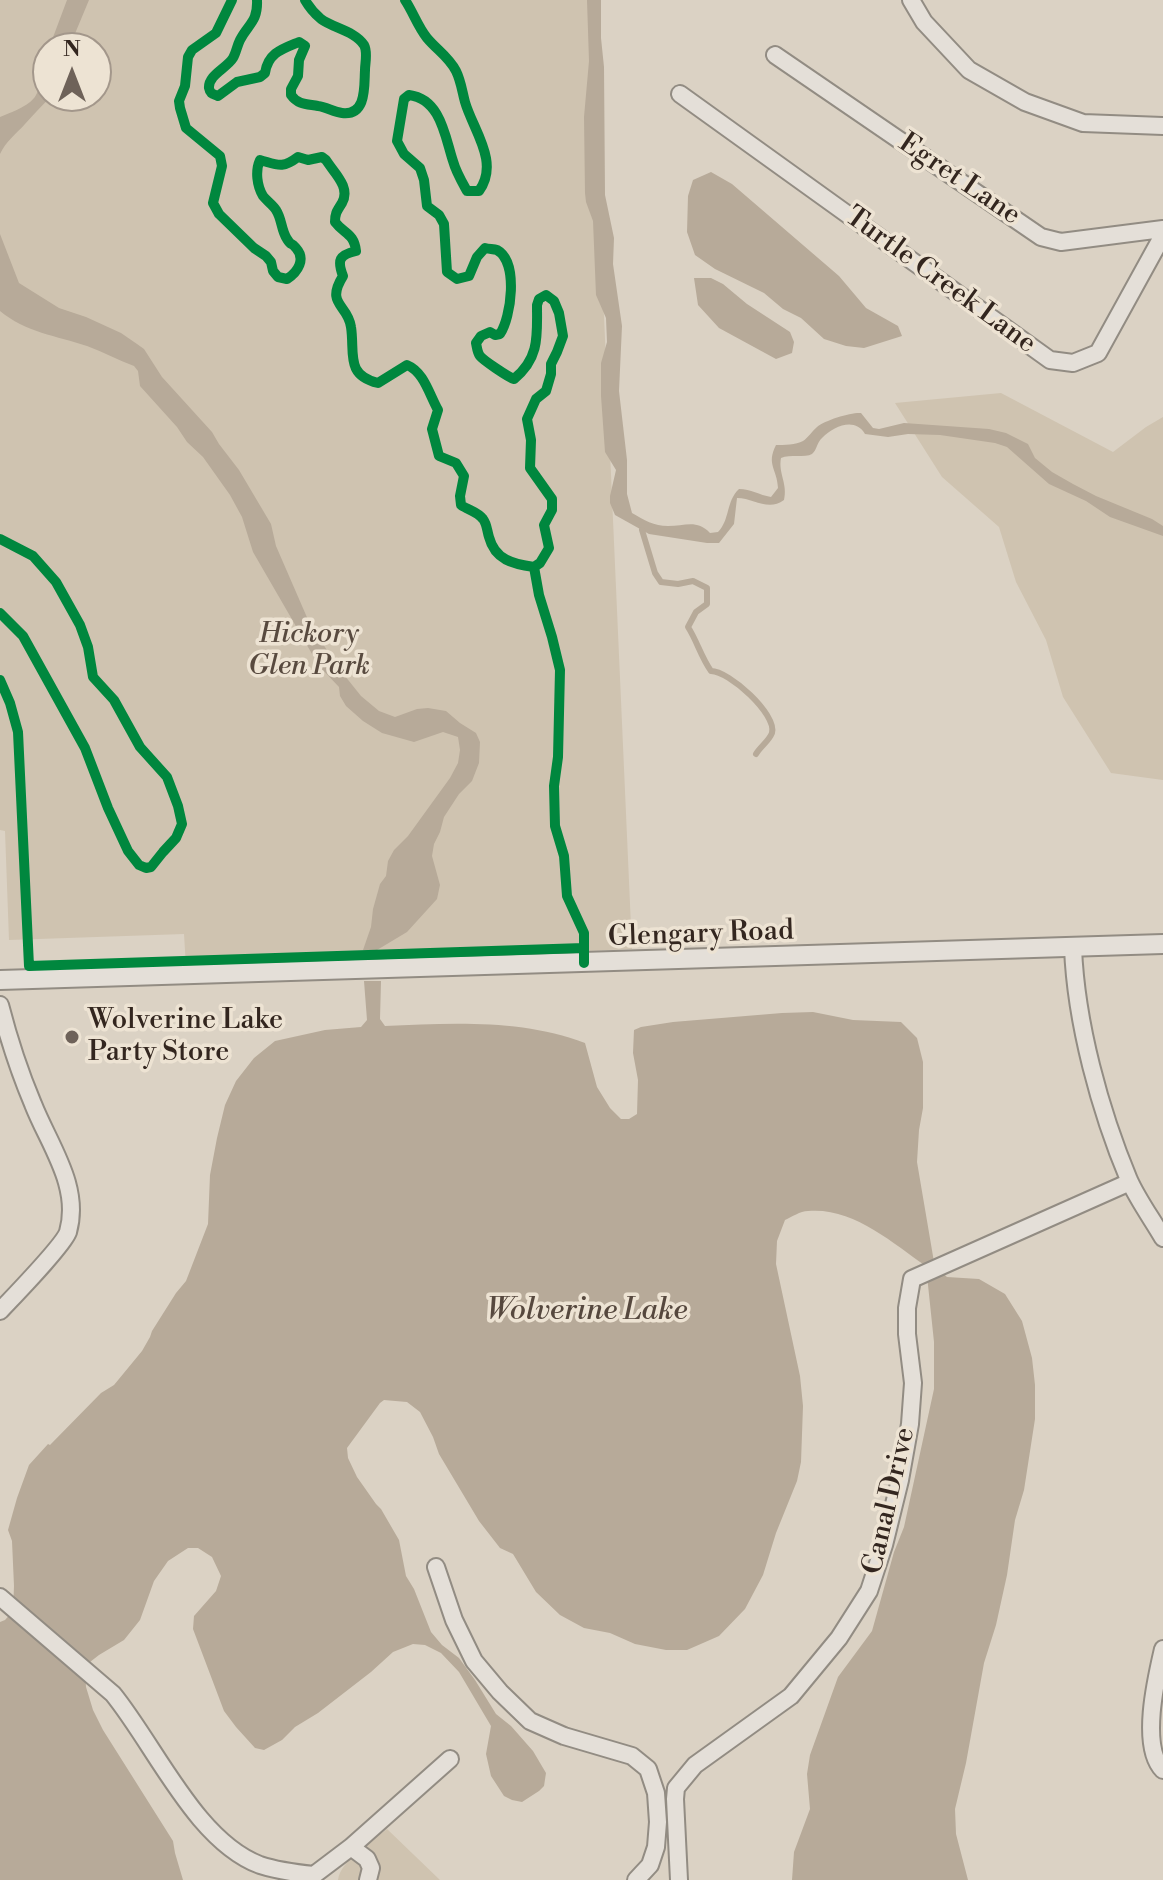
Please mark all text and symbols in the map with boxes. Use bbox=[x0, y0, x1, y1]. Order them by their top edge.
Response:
north arrow bbox=[32, 32, 112, 112]
text: N bbox=[63, 36, 81, 63]
street label: Egret Lane bbox=[892, 127, 1026, 233]
street label: Turtle Creek Lane bbox=[838, 200, 1042, 362]
park label: Hickory Glen Park bbox=[248, 618, 370, 684]
street label: Glengary Road bbox=[608, 915, 794, 955]
place label: Wolverine Lake Party Store bbox=[88, 1004, 283, 1070]
marker: Wolverine Lake Party Store bbox=[63, 1028, 81, 1046]
water label: Wolverine Lake bbox=[487, 1294, 687, 1330]
street label: Canal Drive bbox=[857, 1424, 923, 1578]

